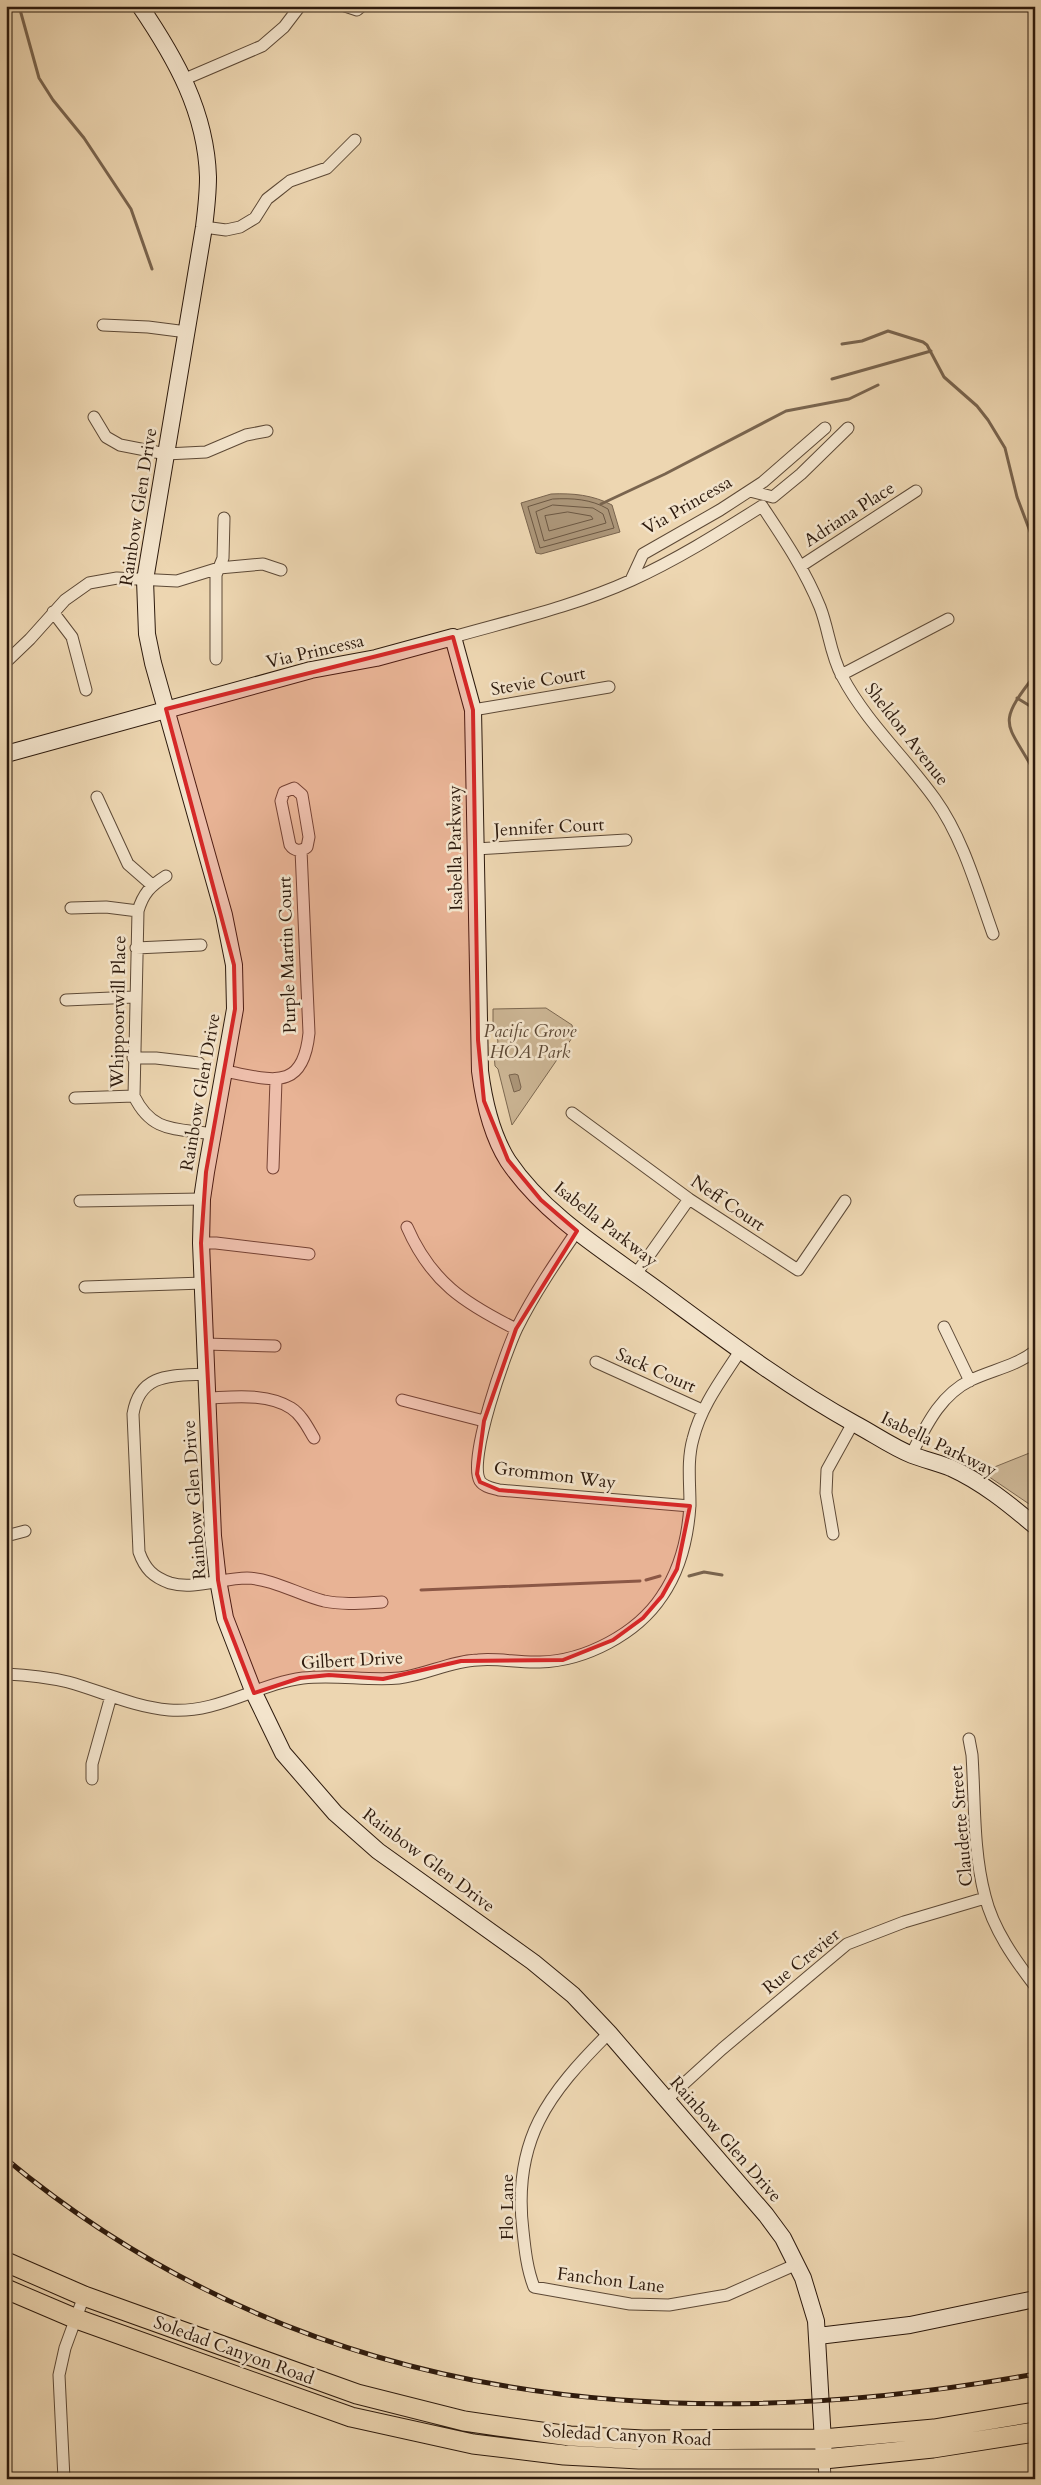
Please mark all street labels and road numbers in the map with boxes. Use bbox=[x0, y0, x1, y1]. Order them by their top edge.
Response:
street label: Rainbow Glen Drive bbox=[114, 426, 163, 588]
street label: Via Princessa bbox=[638, 470, 737, 541]
street label: Adriana Place bbox=[799, 476, 900, 553]
street label: Via Princessa bbox=[264, 628, 367, 675]
street label: Stevie Court bbox=[489, 661, 588, 702]
street label: Sheldon Avenue bbox=[858, 678, 955, 791]
street label: Isabella Parkway bbox=[442, 784, 469, 911]
street label: Jennifer Court bbox=[490, 812, 605, 843]
street label: Purple Martin Court bbox=[272, 876, 303, 1034]
street label: Whippoorwill Place bbox=[105, 935, 132, 1090]
street label: Rainbow Glen Drive bbox=[174, 1011, 227, 1173]
street label: Neff Court bbox=[686, 1169, 770, 1238]
street label: Isabella Parkway bbox=[548, 1176, 663, 1273]
street label: Sack Court bbox=[612, 1342, 700, 1399]
street label: Isabella Parkway bbox=[877, 1406, 1001, 1483]
street label: Rainbow Glen Drive bbox=[176, 1419, 213, 1581]
street label: Grommon Way bbox=[492, 1456, 618, 1495]
street label: Gilbert Drive bbox=[300, 1645, 404, 1676]
street label: Claudette Street bbox=[944, 1764, 979, 1888]
street label: Rainbow Glen Drive bbox=[357, 1802, 500, 1918]
street label: Rue Crevier bbox=[757, 1922, 846, 2000]
street label: Rainbow Glen Drive bbox=[664, 2071, 787, 2208]
street label: Flo Lane bbox=[495, 2174, 520, 2240]
street label: Fanchon Lane bbox=[556, 2261, 666, 2299]
street label: Soledad Canyon Road bbox=[150, 2310, 318, 2391]
street label: Soledad Canyon Road bbox=[542, 2419, 712, 2452]

